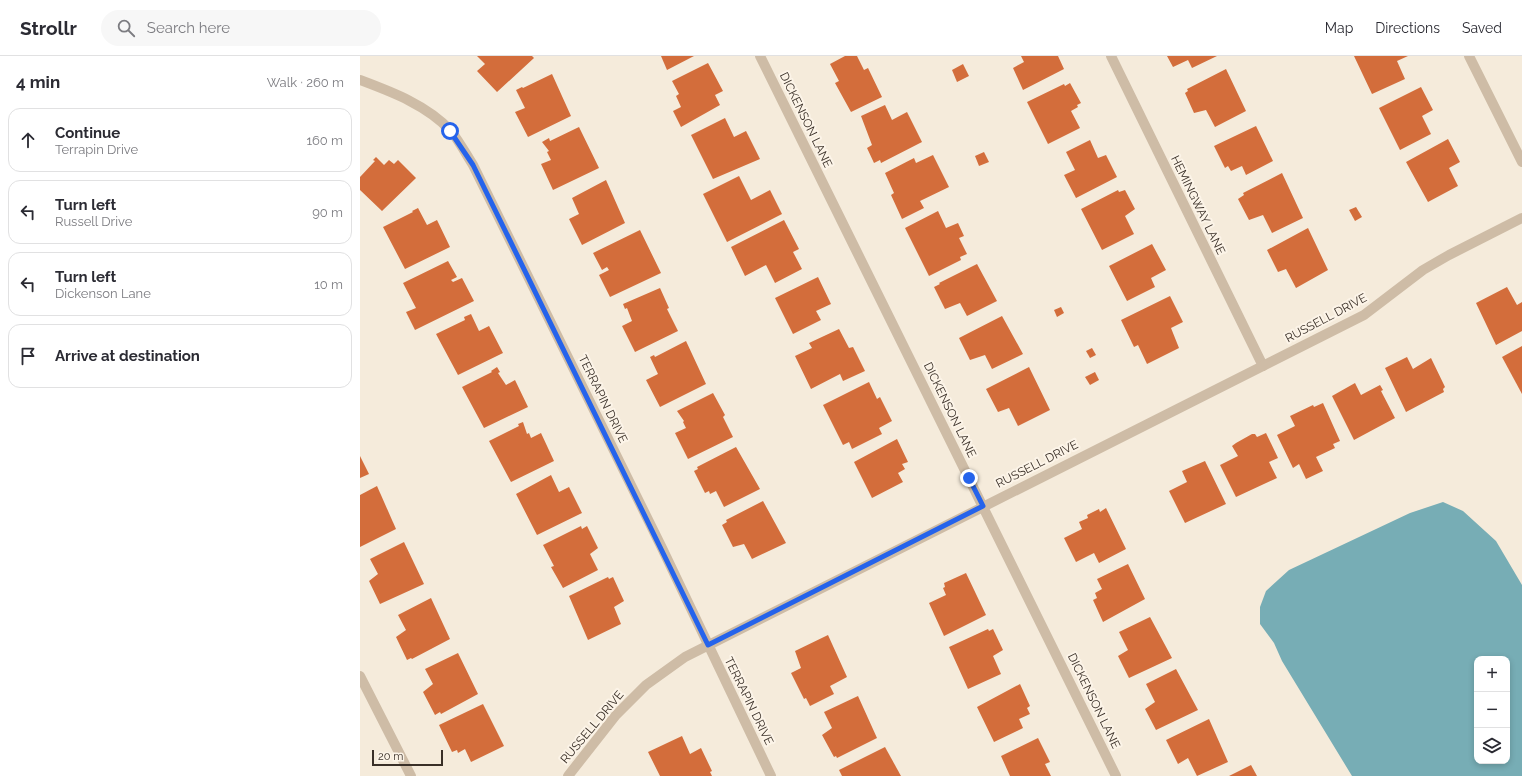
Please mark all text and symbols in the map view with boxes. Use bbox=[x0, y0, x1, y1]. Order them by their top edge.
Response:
search box bbox=[101, 10, 381, 46]
text: Strollr bbox=[20, 17, 77, 39]
icon: search bbox=[115, 17, 137, 39]
text: Search here bbox=[147, 19, 230, 37]
text: Map bbox=[1325, 20, 1353, 36]
text: Directions bbox=[1375, 20, 1440, 36]
text: Saved bbox=[1462, 20, 1502, 36]
street label: DICKENSON LANE bbox=[777, 70, 835, 170]
text: 4 min bbox=[16, 72, 60, 92]
text: Walk · 260 m bbox=[267, 75, 344, 90]
route start bbox=[441, 122, 459, 140]
text: Continue bbox=[55, 124, 120, 142]
icon: ahead bbox=[17, 129, 39, 151]
text: 160 m bbox=[306, 133, 343, 148]
text: Terrapin Drive bbox=[55, 142, 138, 157]
street label: HEMINGWAY LANE bbox=[1168, 153, 1228, 257]
text: Turn left bbox=[55, 196, 116, 214]
icon: left bbox=[17, 201, 39, 223]
text: 90 m bbox=[312, 205, 343, 220]
text: Russell Drive bbox=[55, 214, 132, 229]
text: Turn left bbox=[55, 268, 116, 286]
icon: left bbox=[17, 273, 39, 295]
text: 10 m bbox=[314, 277, 343, 292]
text: Dickenson Lane bbox=[55, 286, 151, 301]
street label: RUSSELL DRIVE bbox=[1283, 291, 1369, 345]
icon: arrive bbox=[17, 345, 39, 367]
text: Arrive at destination bbox=[55, 347, 200, 365]
street label: TERRAPIN DRIVE bbox=[576, 353, 630, 445]
street label: DICKENSON LANE bbox=[921, 360, 979, 460]
street label: RUSSELL DRIVE bbox=[994, 437, 1080, 491]
route end bbox=[960, 469, 978, 487]
street label: DICKENSON LANE bbox=[1065, 651, 1123, 751]
street label: TERRAPIN DRIVE bbox=[722, 655, 776, 747]
map controls bbox=[1474, 656, 1510, 764]
button: + bbox=[1474, 656, 1510, 692]
street label: RUSSELL DRIVE bbox=[558, 688, 626, 766]
button: − bbox=[1474, 692, 1510, 728]
button: layers bbox=[1474, 728, 1510, 764]
scale bar bbox=[372, 748, 443, 767]
text: 20 m bbox=[378, 750, 403, 763]

